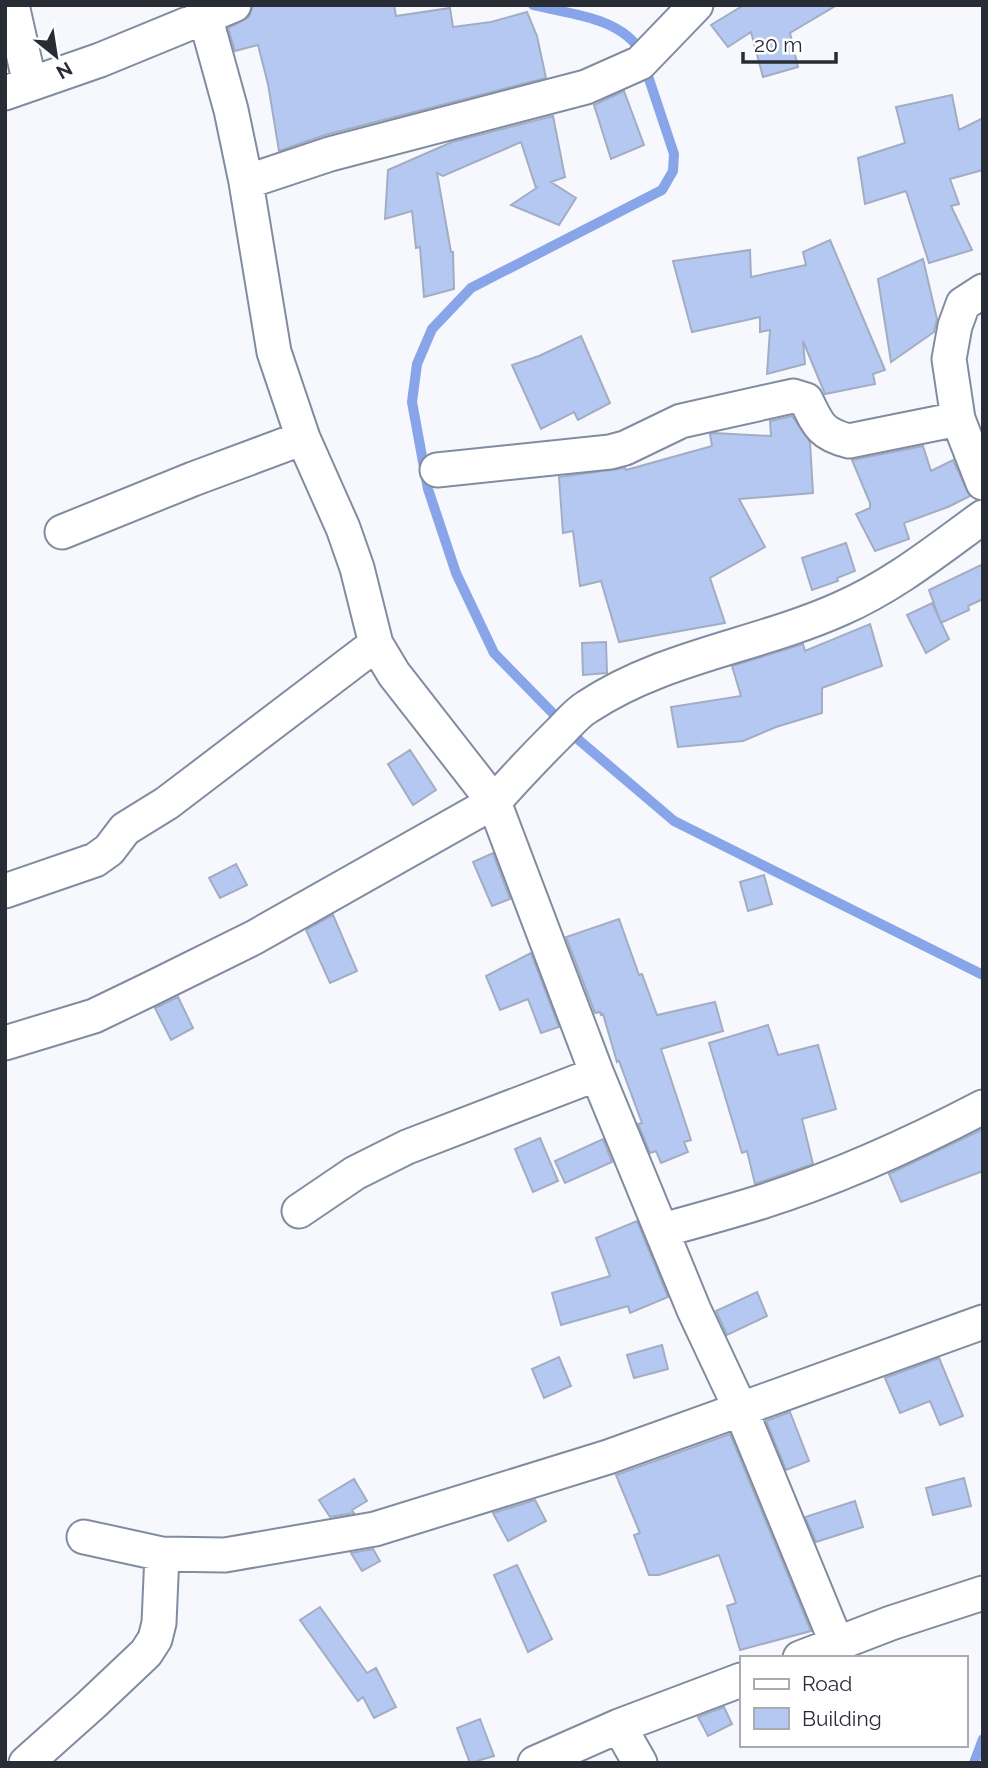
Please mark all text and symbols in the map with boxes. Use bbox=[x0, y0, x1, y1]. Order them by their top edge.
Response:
north arrow bbox=[21, 21, 91, 91]
scale bar bbox=[743, 21, 836, 65]
text: 20 m bbox=[754, 32, 802, 57]
text: N bbox=[53, 58, 76, 84]
legend bbox=[740, 1656, 967, 1747]
text: Road bbox=[802, 1671, 852, 1696]
text: Building bbox=[802, 1706, 882, 1731]

